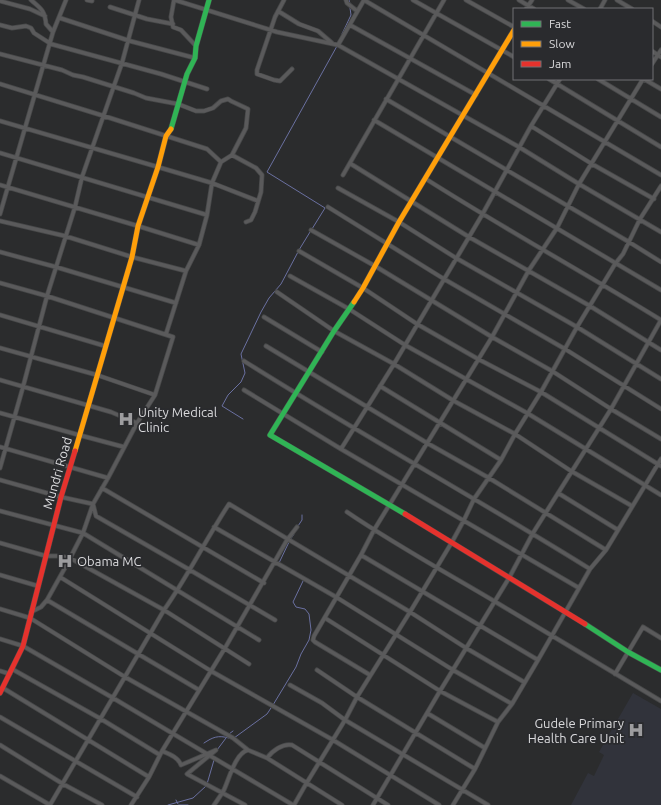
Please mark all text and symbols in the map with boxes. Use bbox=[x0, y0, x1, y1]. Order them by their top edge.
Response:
legend bbox=[513, 8, 653, 80]
text: Fast bbox=[549, 17, 571, 30]
text: Slow bbox=[549, 37, 575, 50]
text: Jam bbox=[549, 57, 571, 70]
place label: Unity Medical Clinic bbox=[138, 405, 218, 434]
hospital icon: Unity Medical Clinic bbox=[117, 410, 135, 428]
street label: Mundri Road bbox=[40, 435, 74, 511]
hospital icon: Obama MC bbox=[56, 552, 74, 570]
place label: Obama MC bbox=[77, 554, 142, 568]
place label: Gudele Primary Health Care Unit bbox=[528, 716, 624, 745]
hospital icon: Gudele Primary Health Care Unit bbox=[627, 721, 645, 739]

